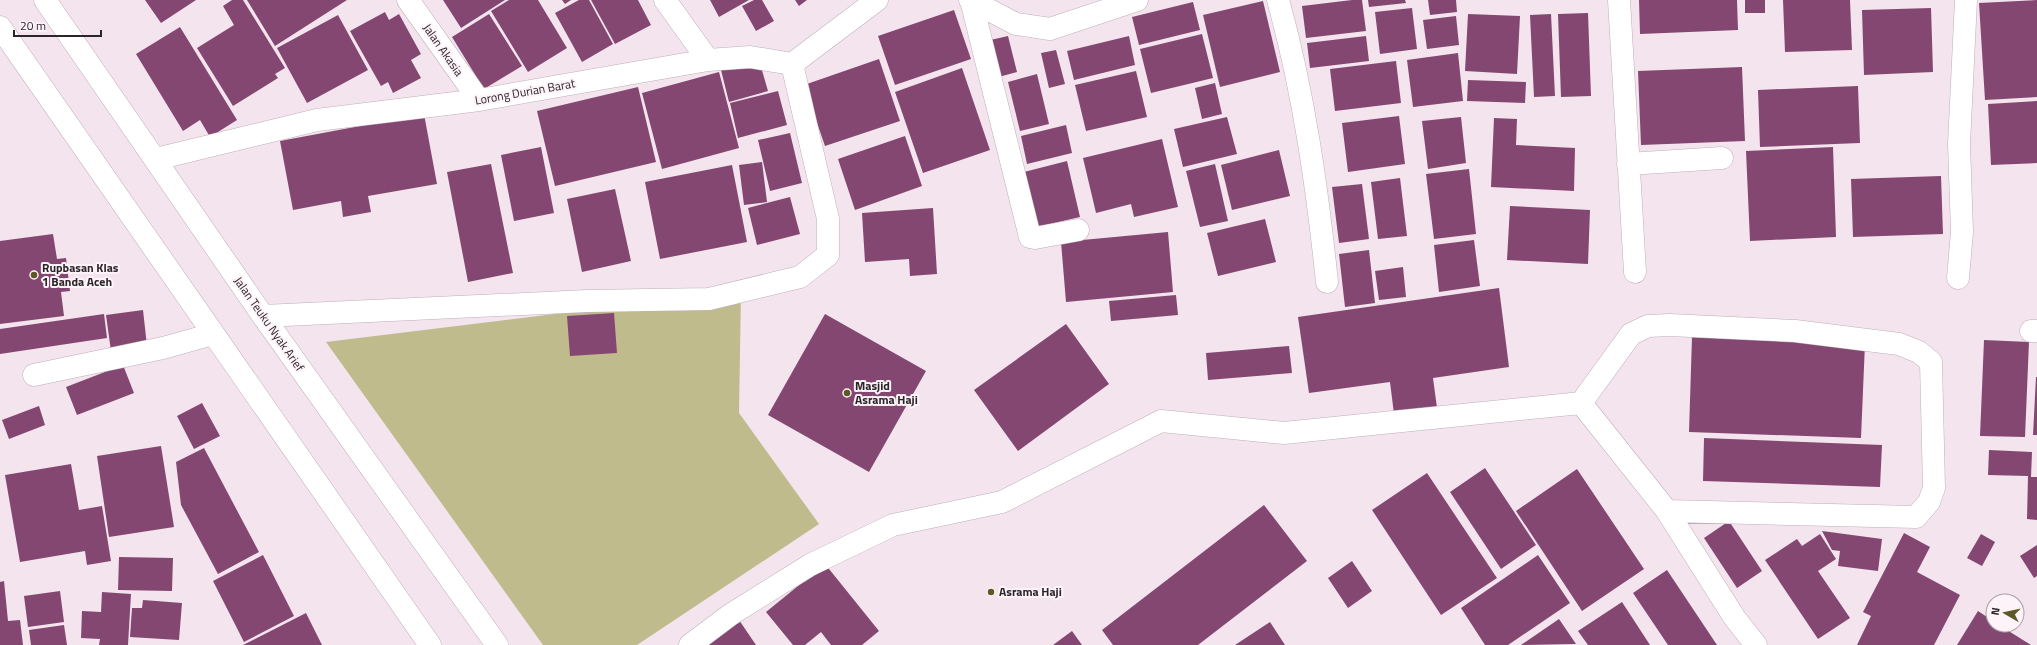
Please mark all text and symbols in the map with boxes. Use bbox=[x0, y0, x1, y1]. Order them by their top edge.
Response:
scale bar bbox=[14, 12, 101, 38]
text: 20 m bbox=[20, 16, 46, 35]
street label: Jalan Akasia bbox=[418, 20, 469, 80]
street label: Lorong Durian Barat bbox=[473, 73, 577, 110]
place label: Rupbasan Klas 1 Banda Aceh bbox=[42, 258, 119, 291]
marker: Rupbasan Klas 1 Banda Aceh bbox=[29, 270, 39, 280]
street label: Jalan Teuku Nyak Arief bbox=[230, 272, 309, 375]
place label: Masjid Asrama Haji bbox=[855, 376, 918, 409]
marker: Masjid Asrama Haji bbox=[842, 388, 852, 398]
place label: Asrama Haji bbox=[999, 582, 1062, 601]
marker: Asrama Haji bbox=[986, 587, 996, 597]
north arrow bbox=[1985, 593, 2025, 633]
text: N bbox=[1987, 606, 2004, 616]

